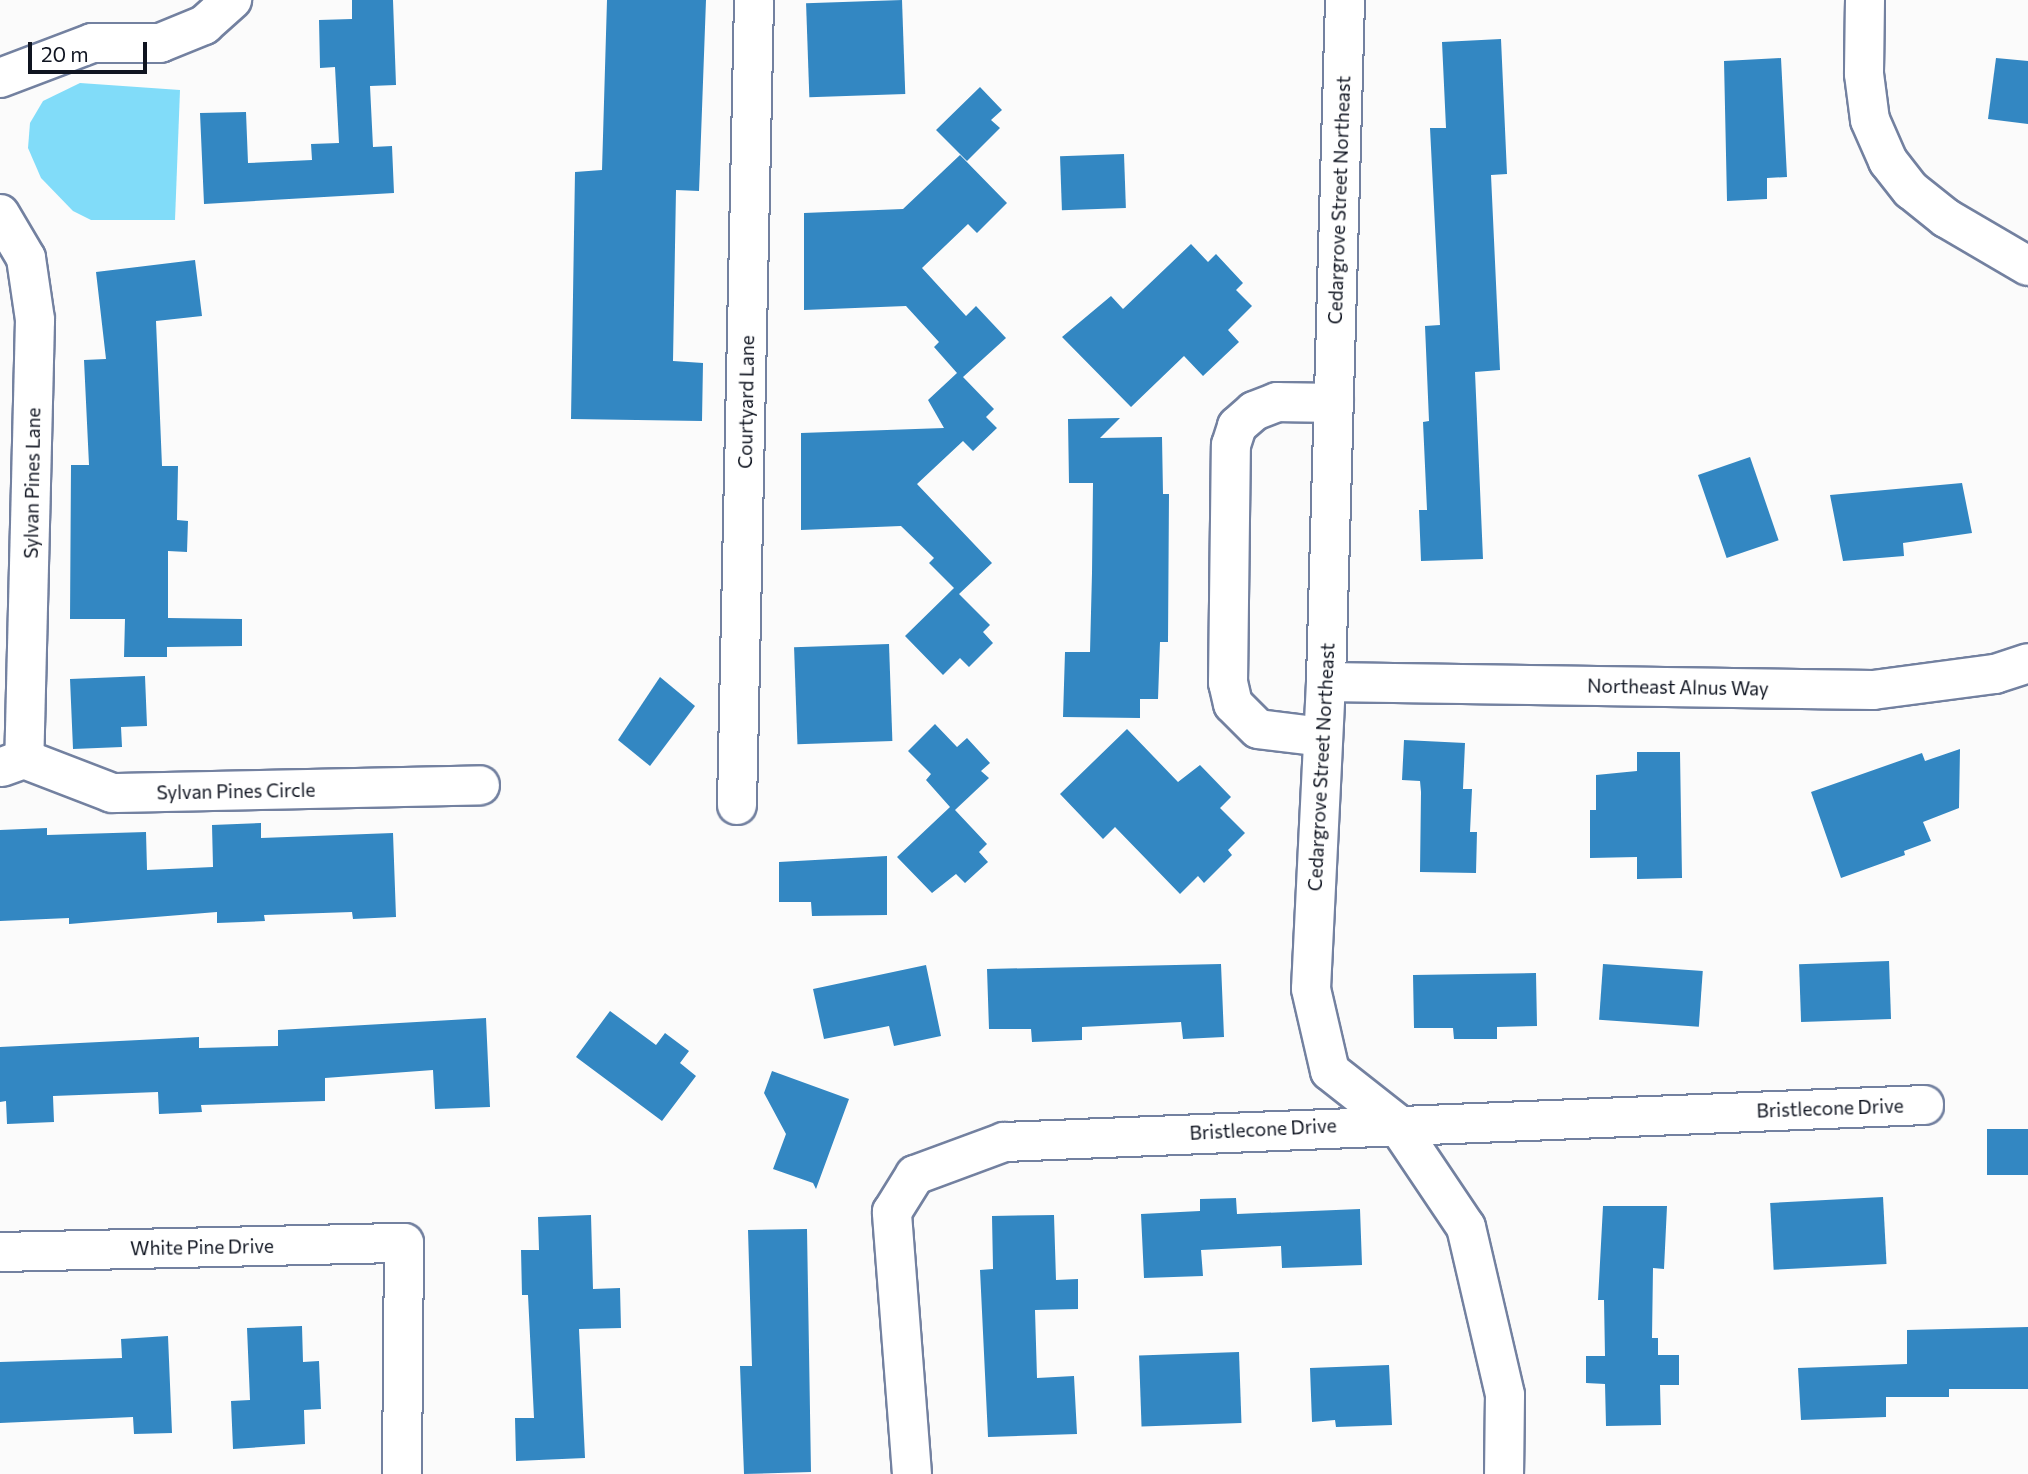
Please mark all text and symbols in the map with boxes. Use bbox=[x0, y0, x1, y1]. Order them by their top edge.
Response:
scale bar bbox=[32, 28, 150, 72]
text: 20 m bbox=[41, 41, 89, 66]
street label: Cedargrove Street Northeast bbox=[1323, 75, 1355, 325]
street label: Courtyard Lane bbox=[733, 335, 759, 469]
street label: Sylvan Pines Lane bbox=[19, 407, 45, 559]
street label: Cedargrove Street Northeast bbox=[1303, 642, 1339, 892]
street label: Northeast Alnus Way bbox=[1587, 674, 1769, 700]
street label: Sylvan Pines Circle bbox=[156, 778, 316, 804]
street label: Bristlecone Drive bbox=[1756, 1094, 1904, 1122]
street label: Bristlecone Drive bbox=[1189, 1114, 1337, 1144]
street label: White Pine Drive bbox=[130, 1234, 274, 1260]

